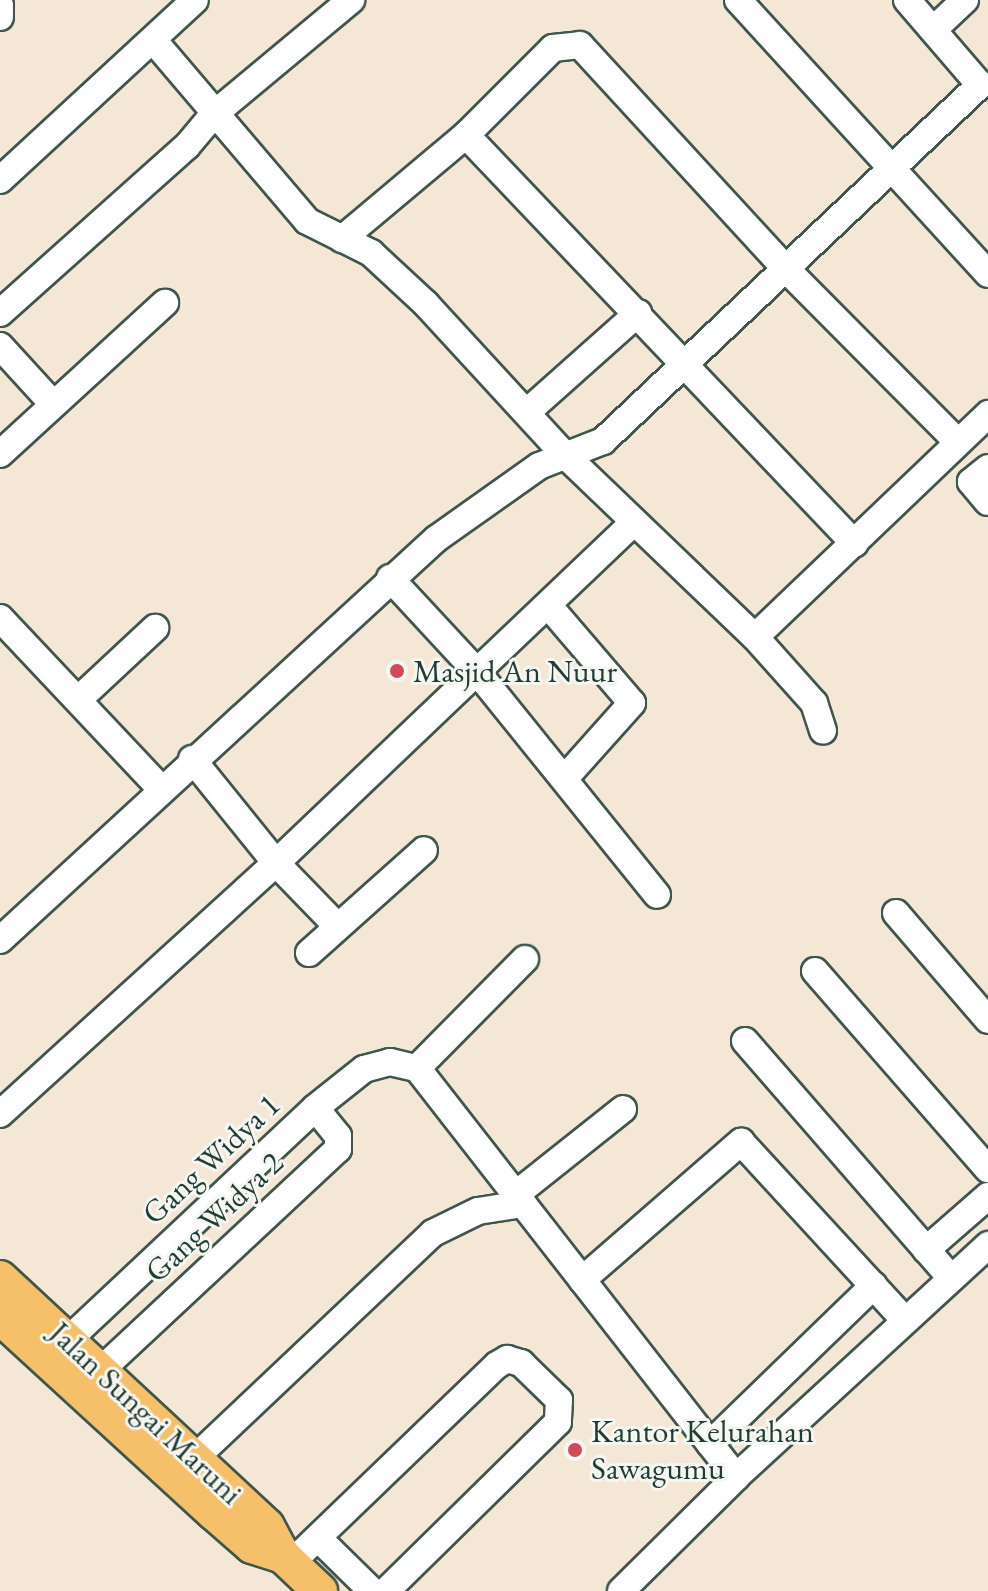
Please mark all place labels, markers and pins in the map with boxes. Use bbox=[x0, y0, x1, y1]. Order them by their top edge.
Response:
place label: Masjid An Nuur bbox=[413, 652, 617, 690]
marker: Masjid An Nuur bbox=[388, 662, 406, 680]
place label: Kantor Kelurahan Sawagumu bbox=[591, 1413, 814, 1488]
marker: Kantor Kelurahan Sawagumu bbox=[566, 1441, 584, 1459]

